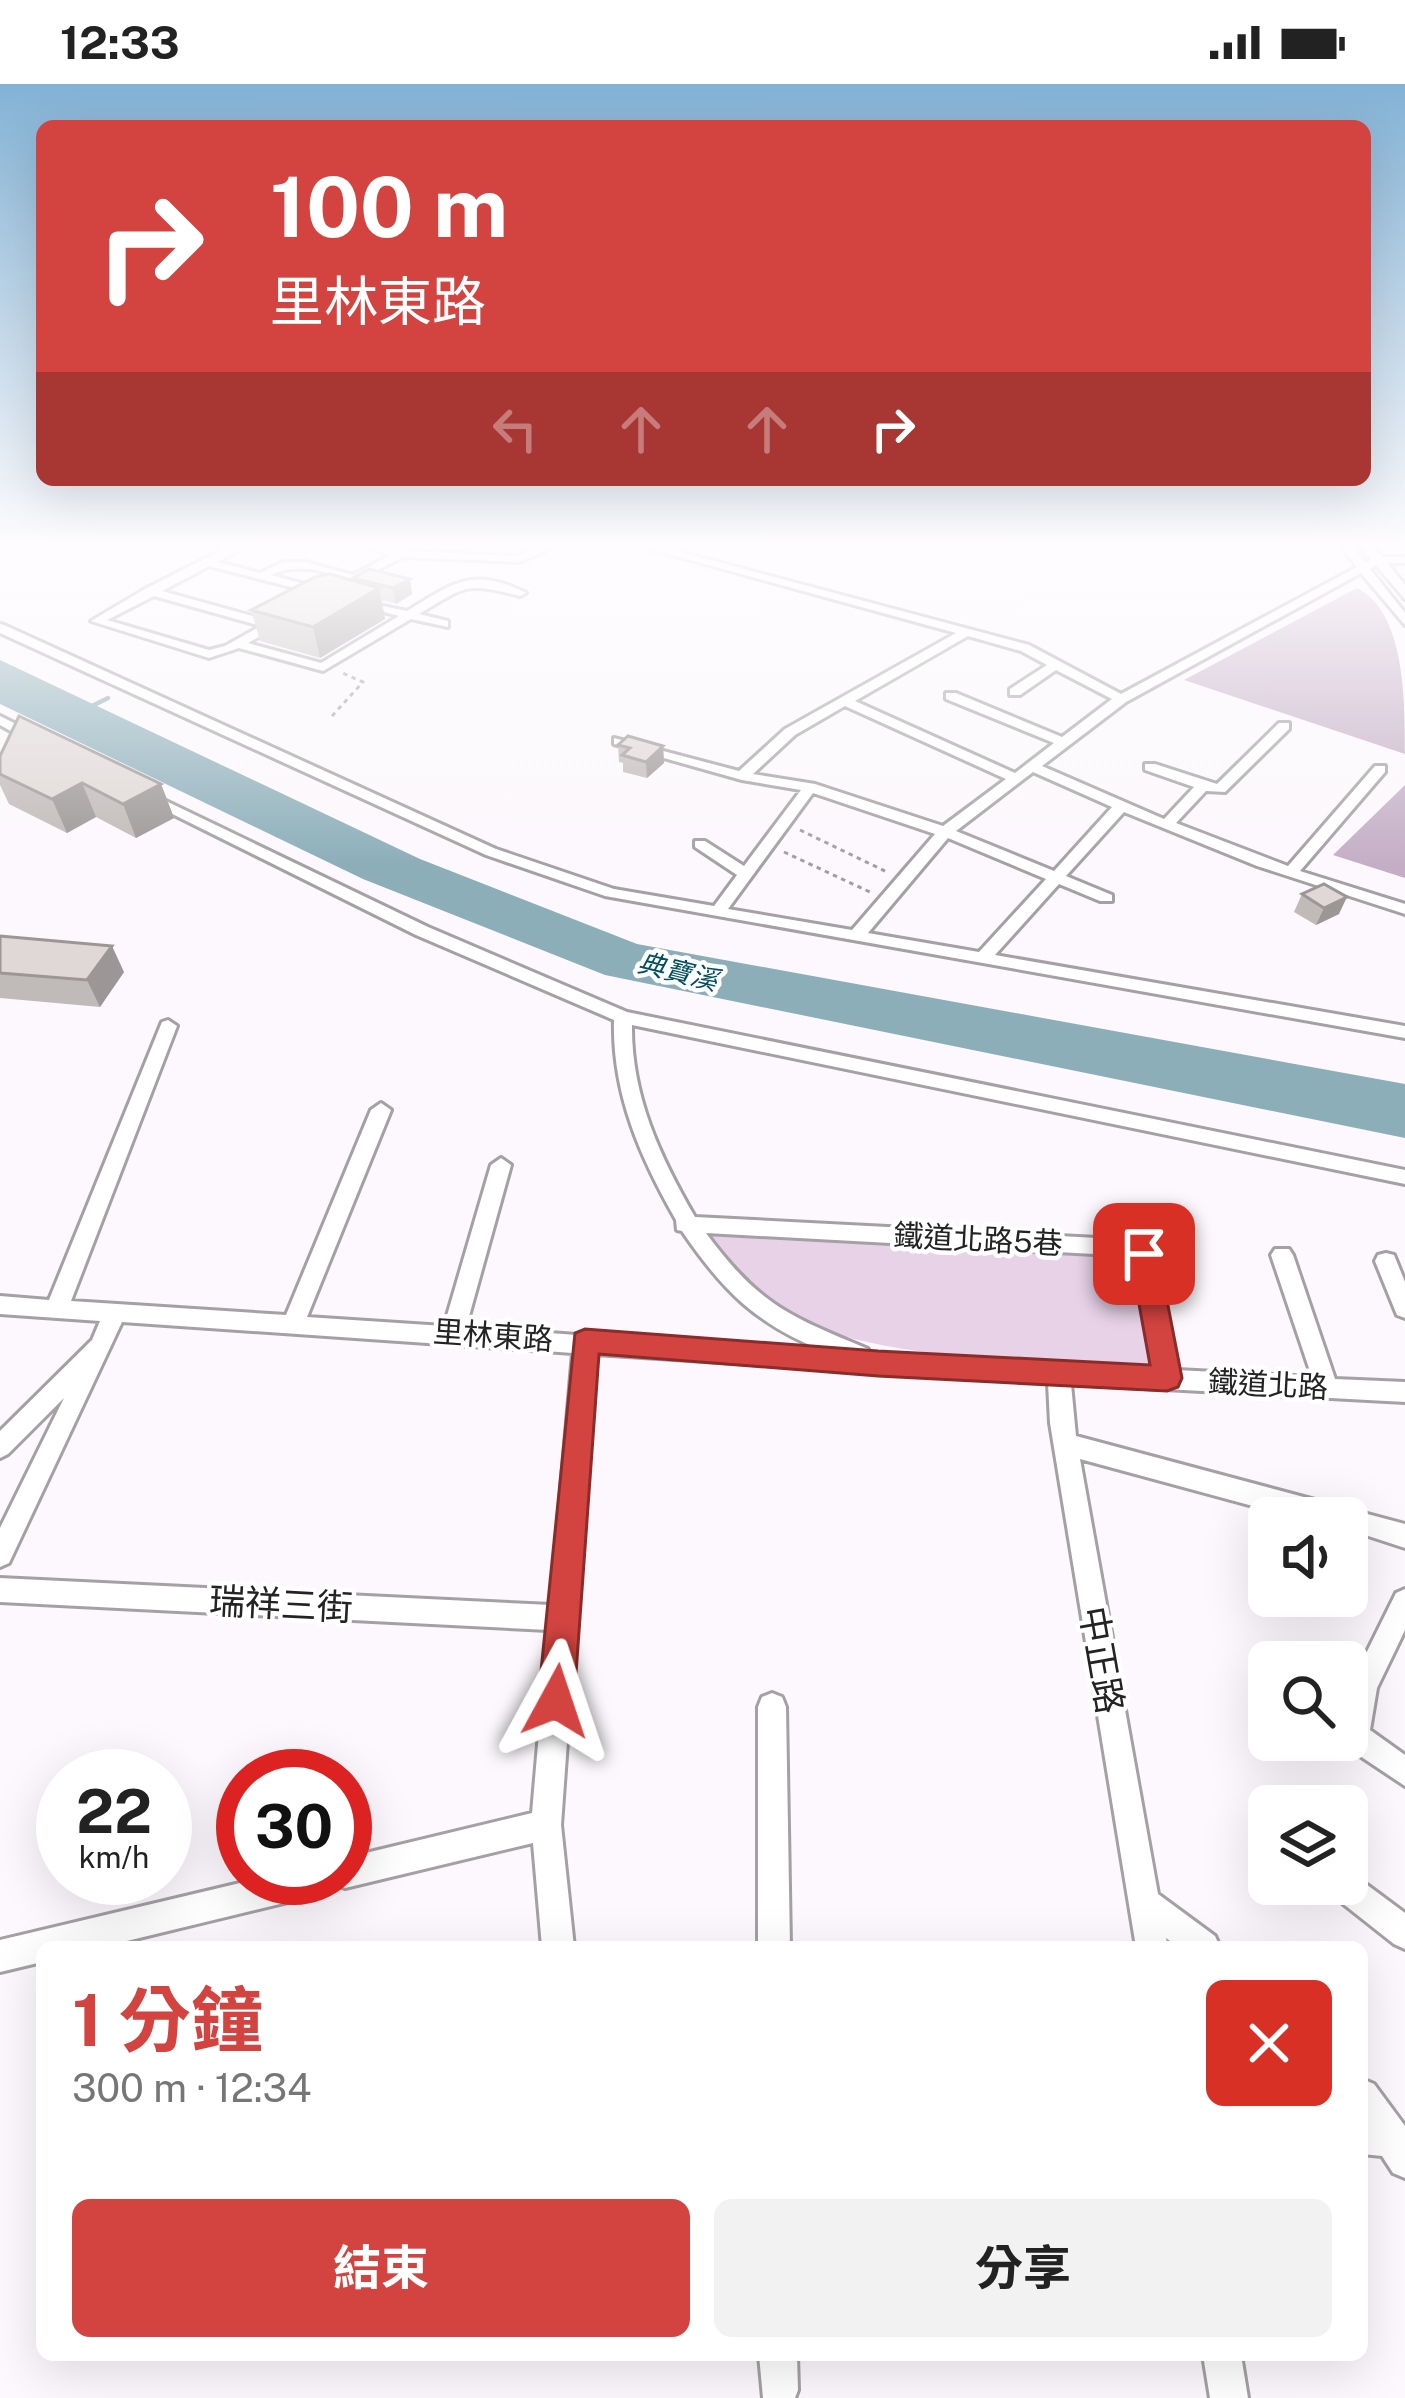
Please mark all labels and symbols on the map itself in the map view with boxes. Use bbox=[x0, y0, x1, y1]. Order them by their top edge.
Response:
water label: 典寶溪 bbox=[635, 946, 725, 997]
pin bbox=[1093, 1203, 1195, 1305]
street label: 鐵道北路5巷 bbox=[893, 1217, 1063, 1261]
street label: 里林東路 bbox=[432, 1313, 554, 1357]
street label: 鐵道北路 bbox=[1207, 1363, 1329, 1405]
street label: 瑞祥三街 bbox=[208, 1579, 354, 1629]
street label: 中正路 bbox=[1072, 1603, 1132, 1717]
position arrow bbox=[493, 1638, 619, 1764]
speed limit sign: 30 bbox=[216, 1749, 372, 1905]

